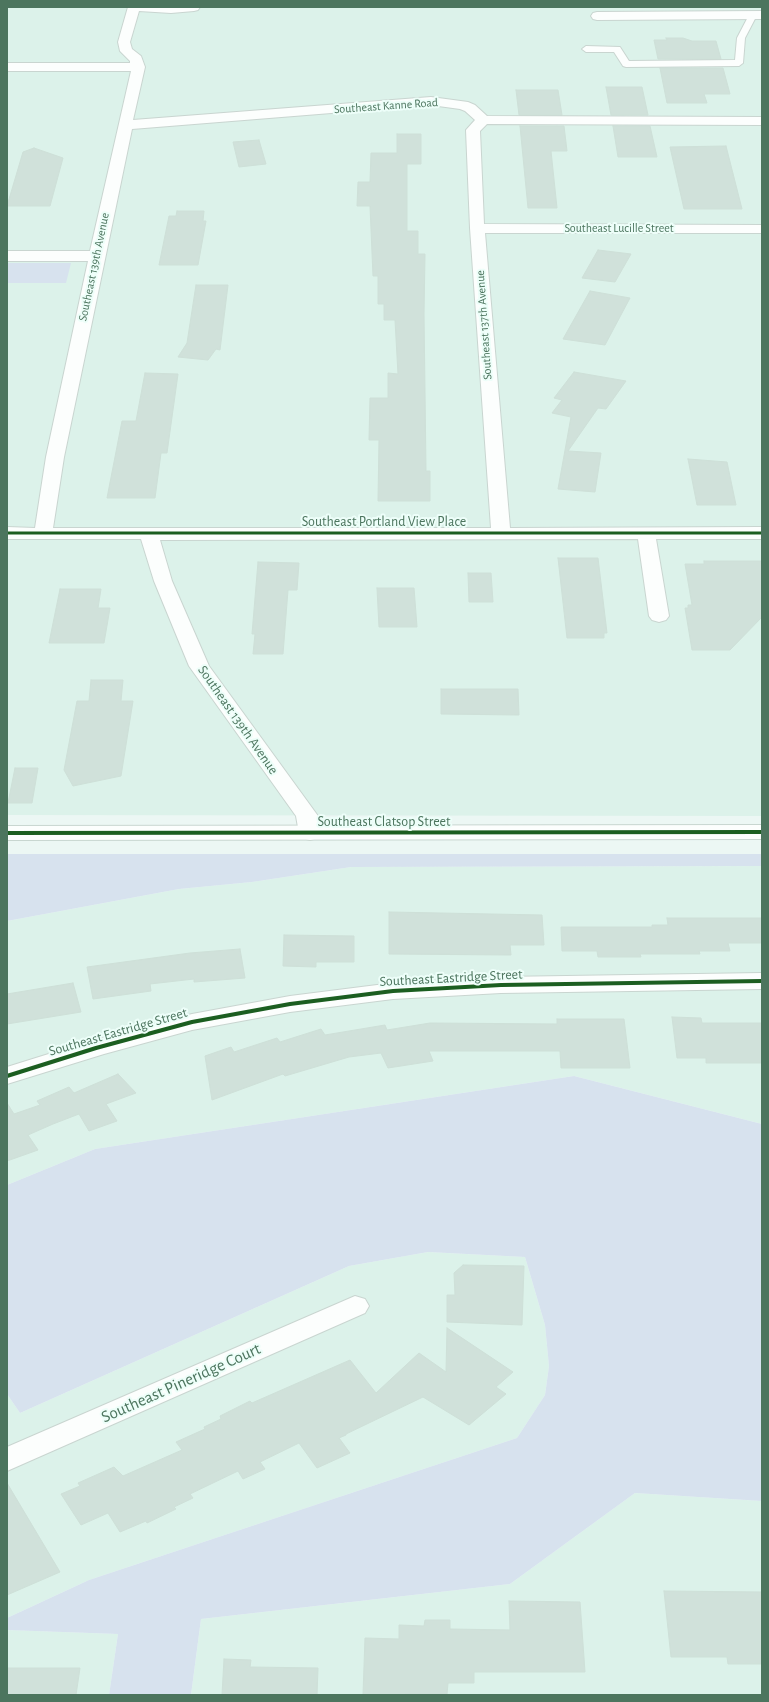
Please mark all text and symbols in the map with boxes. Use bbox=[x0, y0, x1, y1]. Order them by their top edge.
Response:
street label: Southeast Kanne Road bbox=[333, 95, 439, 117]
street label: Southeast 139th Avenue bbox=[75, 211, 113, 323]
street label: Southeast Lucille Street bbox=[564, 221, 674, 235]
street label: Southeast 137th Avenue bbox=[473, 270, 495, 380]
street label: Southeast Portland View Place bbox=[302, 514, 466, 530]
street label: Southeast 139th Avenue bbox=[194, 662, 282, 778]
street label: Southeast Clatsop Street bbox=[317, 814, 451, 830]
street label: Southeast Eastridge Street bbox=[379, 966, 523, 990]
street label: Southeast Eastridge Street bbox=[47, 1004, 189, 1060]
street label: Southeast Pineridge Court bbox=[98, 1339, 264, 1427]

